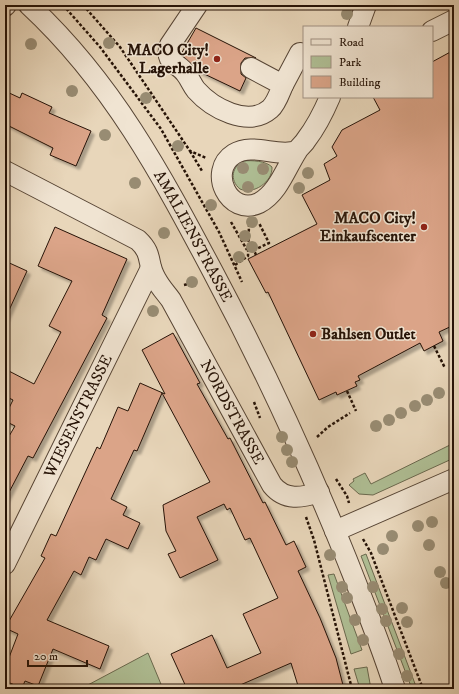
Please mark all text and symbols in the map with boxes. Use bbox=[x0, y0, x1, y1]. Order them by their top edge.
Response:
legend bbox=[303, 26, 433, 98]
text: Road bbox=[339, 35, 364, 50]
place label: MACO City! Lagerhalle bbox=[127, 40, 209, 78]
marker: MACO City! Lagerhalle bbox=[212, 54, 222, 64]
text: Park bbox=[339, 55, 361, 70]
text: Building bbox=[339, 75, 380, 90]
street label: AMALIENSTRASSE bbox=[149, 167, 237, 305]
place label: MACO City! Einkaufscenter bbox=[320, 208, 417, 246]
marker: MACO City! Einkaufscenter bbox=[419, 222, 429, 232]
place label: Bahlsen Outlet bbox=[321, 324, 416, 344]
marker: Bahlsen Outlet bbox=[308, 329, 318, 339]
street label: WIESENSTRASSE bbox=[39, 351, 117, 482]
street label: NORDSTRASSE bbox=[196, 356, 269, 468]
scale bar bbox=[28, 642, 87, 668]
text: 20 m bbox=[34, 649, 58, 664]

